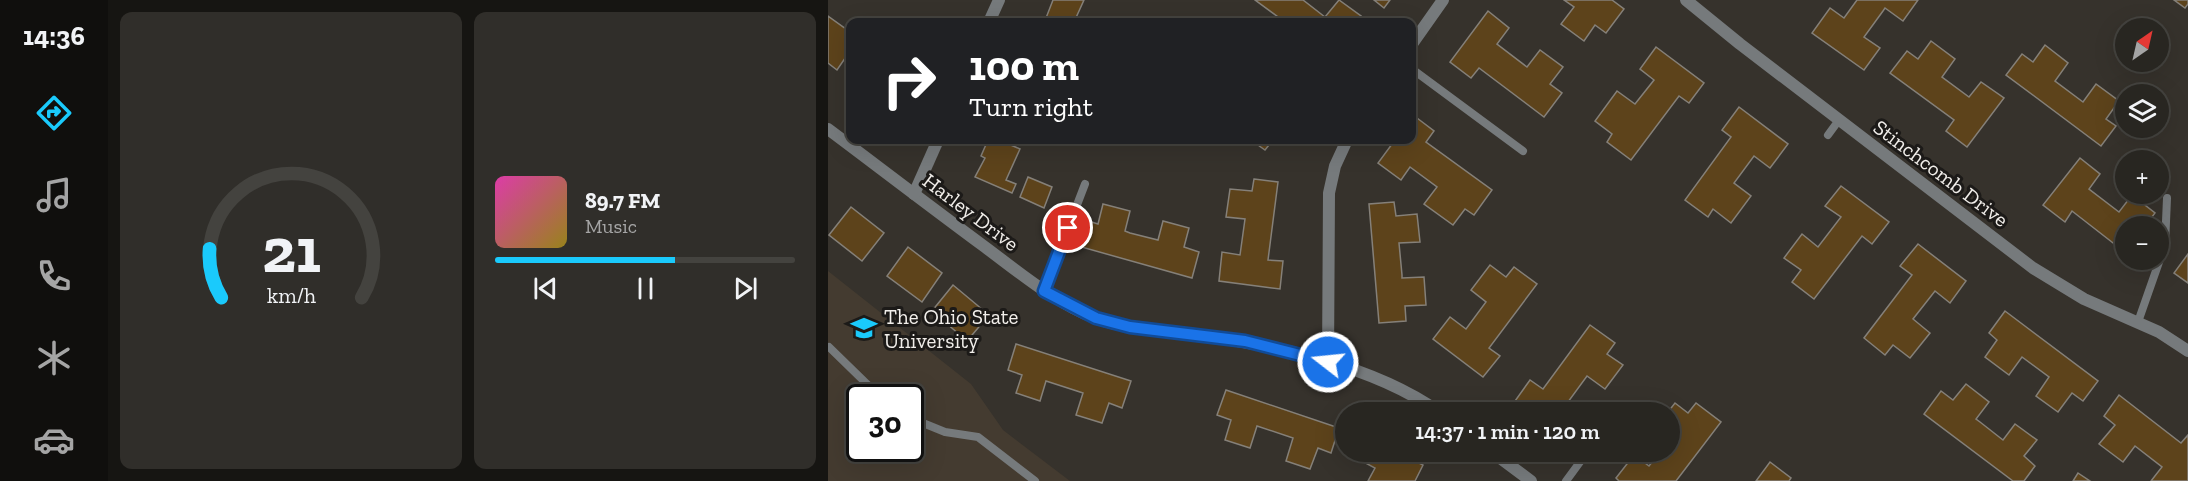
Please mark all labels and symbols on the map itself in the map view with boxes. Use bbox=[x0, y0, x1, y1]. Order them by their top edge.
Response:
north arrow bbox=[2115, 18, 2169, 72]
street label: Stinchcomb Drive bbox=[1869, 114, 2013, 232]
street label: Harley Drive bbox=[918, 168, 1024, 256]
pin bbox=[1042, 202, 1093, 253]
place label: The Ohio State University bbox=[884, 304, 1019, 353]
school or university icon: The Ohio State University bbox=[849, 313, 879, 343]
position arrow bbox=[1296, 330, 1360, 394]
speed limit sign: 30 bbox=[846, 384, 924, 462]

